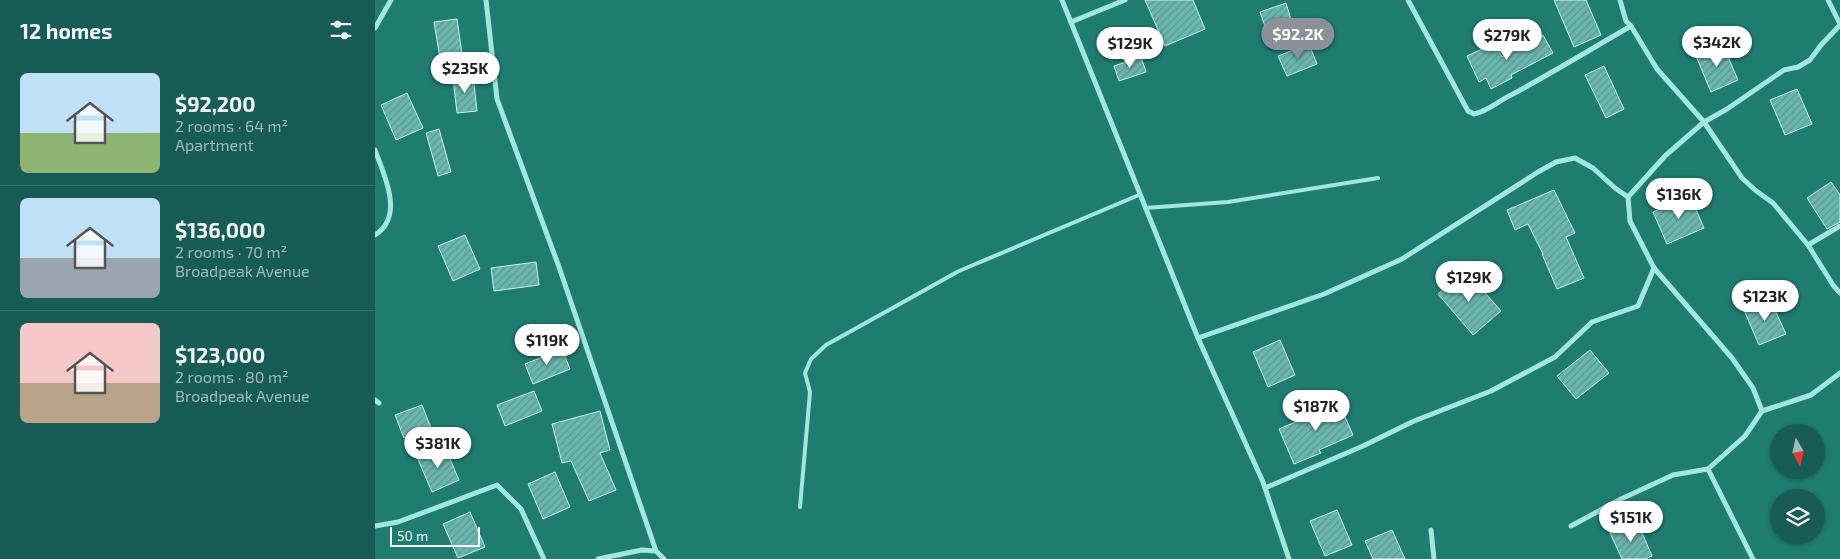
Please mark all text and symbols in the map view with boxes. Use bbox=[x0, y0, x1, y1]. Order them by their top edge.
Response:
icon: filters bbox=[327, 16, 355, 44]
text: 12 homes bbox=[20, 18, 112, 43]
pin: $92.2K bbox=[1257, 18, 1339, 60]
pin: $279K bbox=[1472, 18, 1542, 61]
text: $92.2K bbox=[1272, 24, 1324, 43]
text: $279K bbox=[1484, 25, 1530, 44]
pin: $342K bbox=[1682, 26, 1752, 68]
pin: $129K bbox=[1095, 27, 1165, 69]
text: $342K bbox=[1693, 32, 1741, 51]
text: $129K bbox=[1107, 33, 1153, 52]
pin: $235K bbox=[430, 52, 500, 94]
text: $235K bbox=[442, 58, 488, 77]
text: $92,200 bbox=[175, 91, 256, 116]
icon: home bbox=[60, 93, 120, 153]
text: 2 rooms · 64 m² bbox=[175, 116, 288, 135]
text: Apartment bbox=[175, 135, 254, 154]
pin: $136K bbox=[1644, 178, 1714, 220]
text: $136K bbox=[1657, 184, 1701, 203]
text: $136,000 bbox=[175, 217, 265, 242]
icon: home bbox=[60, 218, 120, 278]
text: 2 rooms · 70 m² bbox=[175, 242, 287, 261]
pin: $129K bbox=[1434, 260, 1504, 303]
text: Broadpeak Avenue bbox=[175, 261, 310, 280]
text: $129K bbox=[1446, 267, 1492, 286]
pin: $123K bbox=[1730, 280, 1800, 322]
text: $123K bbox=[1743, 286, 1787, 305]
pin: $119K bbox=[512, 324, 582, 366]
text: $119K bbox=[526, 330, 568, 349]
text: $123,000 bbox=[175, 342, 265, 367]
icon: home bbox=[60, 343, 120, 403]
text: 2 rooms · 80 m² bbox=[175, 367, 289, 386]
text: Broadpeak Avenue bbox=[175, 386, 310, 405]
pin: $187K bbox=[1281, 390, 1351, 432]
text: $187K bbox=[1294, 396, 1338, 415]
north arrow bbox=[1770, 424, 1825, 479]
map controls bbox=[1770, 424, 1825, 544]
pin: $381K bbox=[403, 426, 473, 469]
text: $381K bbox=[415, 433, 461, 452]
button: layers bbox=[1770, 489, 1825, 544]
pin: $151K bbox=[1596, 500, 1666, 543]
text: $151K bbox=[1610, 507, 1652, 526]
scale bar bbox=[390, 524, 480, 547]
text: 50 m bbox=[397, 527, 428, 544]

